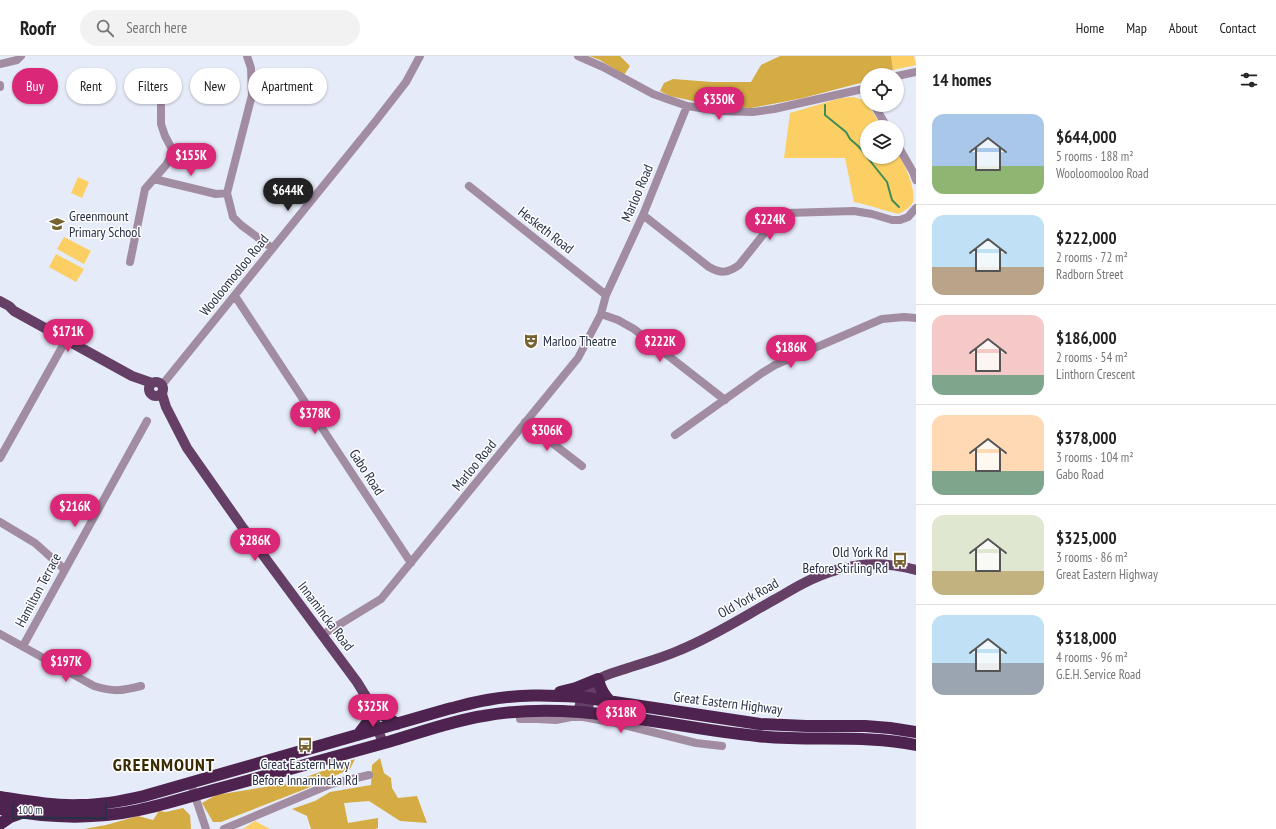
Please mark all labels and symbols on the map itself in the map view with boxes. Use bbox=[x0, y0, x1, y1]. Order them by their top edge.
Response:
pin: $350K bbox=[691, 87, 747, 121]
pin: $155K bbox=[163, 143, 219, 177]
street label: Marloo Road bbox=[617, 162, 657, 224]
pin: $644K bbox=[260, 178, 316, 212]
street label: Hesketh Road bbox=[514, 203, 578, 257]
place label: Greenmount Primary School bbox=[69, 207, 141, 241]
pin: $224K bbox=[742, 207, 798, 241]
school or university icon: Greenmount Primary School bbox=[48, 215, 66, 233]
street label: Wooloomooloo Road bbox=[196, 231, 272, 319]
pin: $171K bbox=[40, 319, 96, 353]
pin: $222K bbox=[632, 329, 688, 363]
theatre icon: Marloo Theatre bbox=[522, 332, 540, 350]
place label: Marloo Theatre bbox=[543, 332, 617, 350]
pin: $186K bbox=[763, 335, 819, 369]
pin: $378K bbox=[287, 401, 343, 435]
pin: $306K bbox=[519, 418, 575, 452]
street label: Marloo Road bbox=[448, 436, 500, 494]
street label: Gabo Road bbox=[345, 446, 389, 498]
pin: $216K bbox=[47, 494, 103, 528]
pin: $286K bbox=[227, 528, 283, 562]
place label: Old York Rd Before Stirling Rd bbox=[803, 543, 888, 577]
street label: Hamilton Terrace bbox=[11, 550, 65, 630]
bus stop icon: Old York Rd Before Stirling Rd bbox=[891, 551, 909, 569]
street label: Old York Road bbox=[714, 574, 782, 622]
street label: Innamincka Road bbox=[294, 578, 358, 654]
pin: $197K bbox=[38, 649, 94, 683]
street label: Great Eastern Highway bbox=[673, 687, 784, 719]
pin: $325K bbox=[345, 694, 401, 728]
pin: $318K bbox=[593, 700, 649, 734]
bus stop icon: Great Eastern Hwy Before Innamincka Rd bbox=[296, 736, 314, 754]
district label: GREENMOUNT bbox=[113, 753, 215, 776]
place label: Great Eastern Hwy Before Innamincka Rd bbox=[252, 755, 358, 789]
scale bar bbox=[12, 801, 107, 820]

